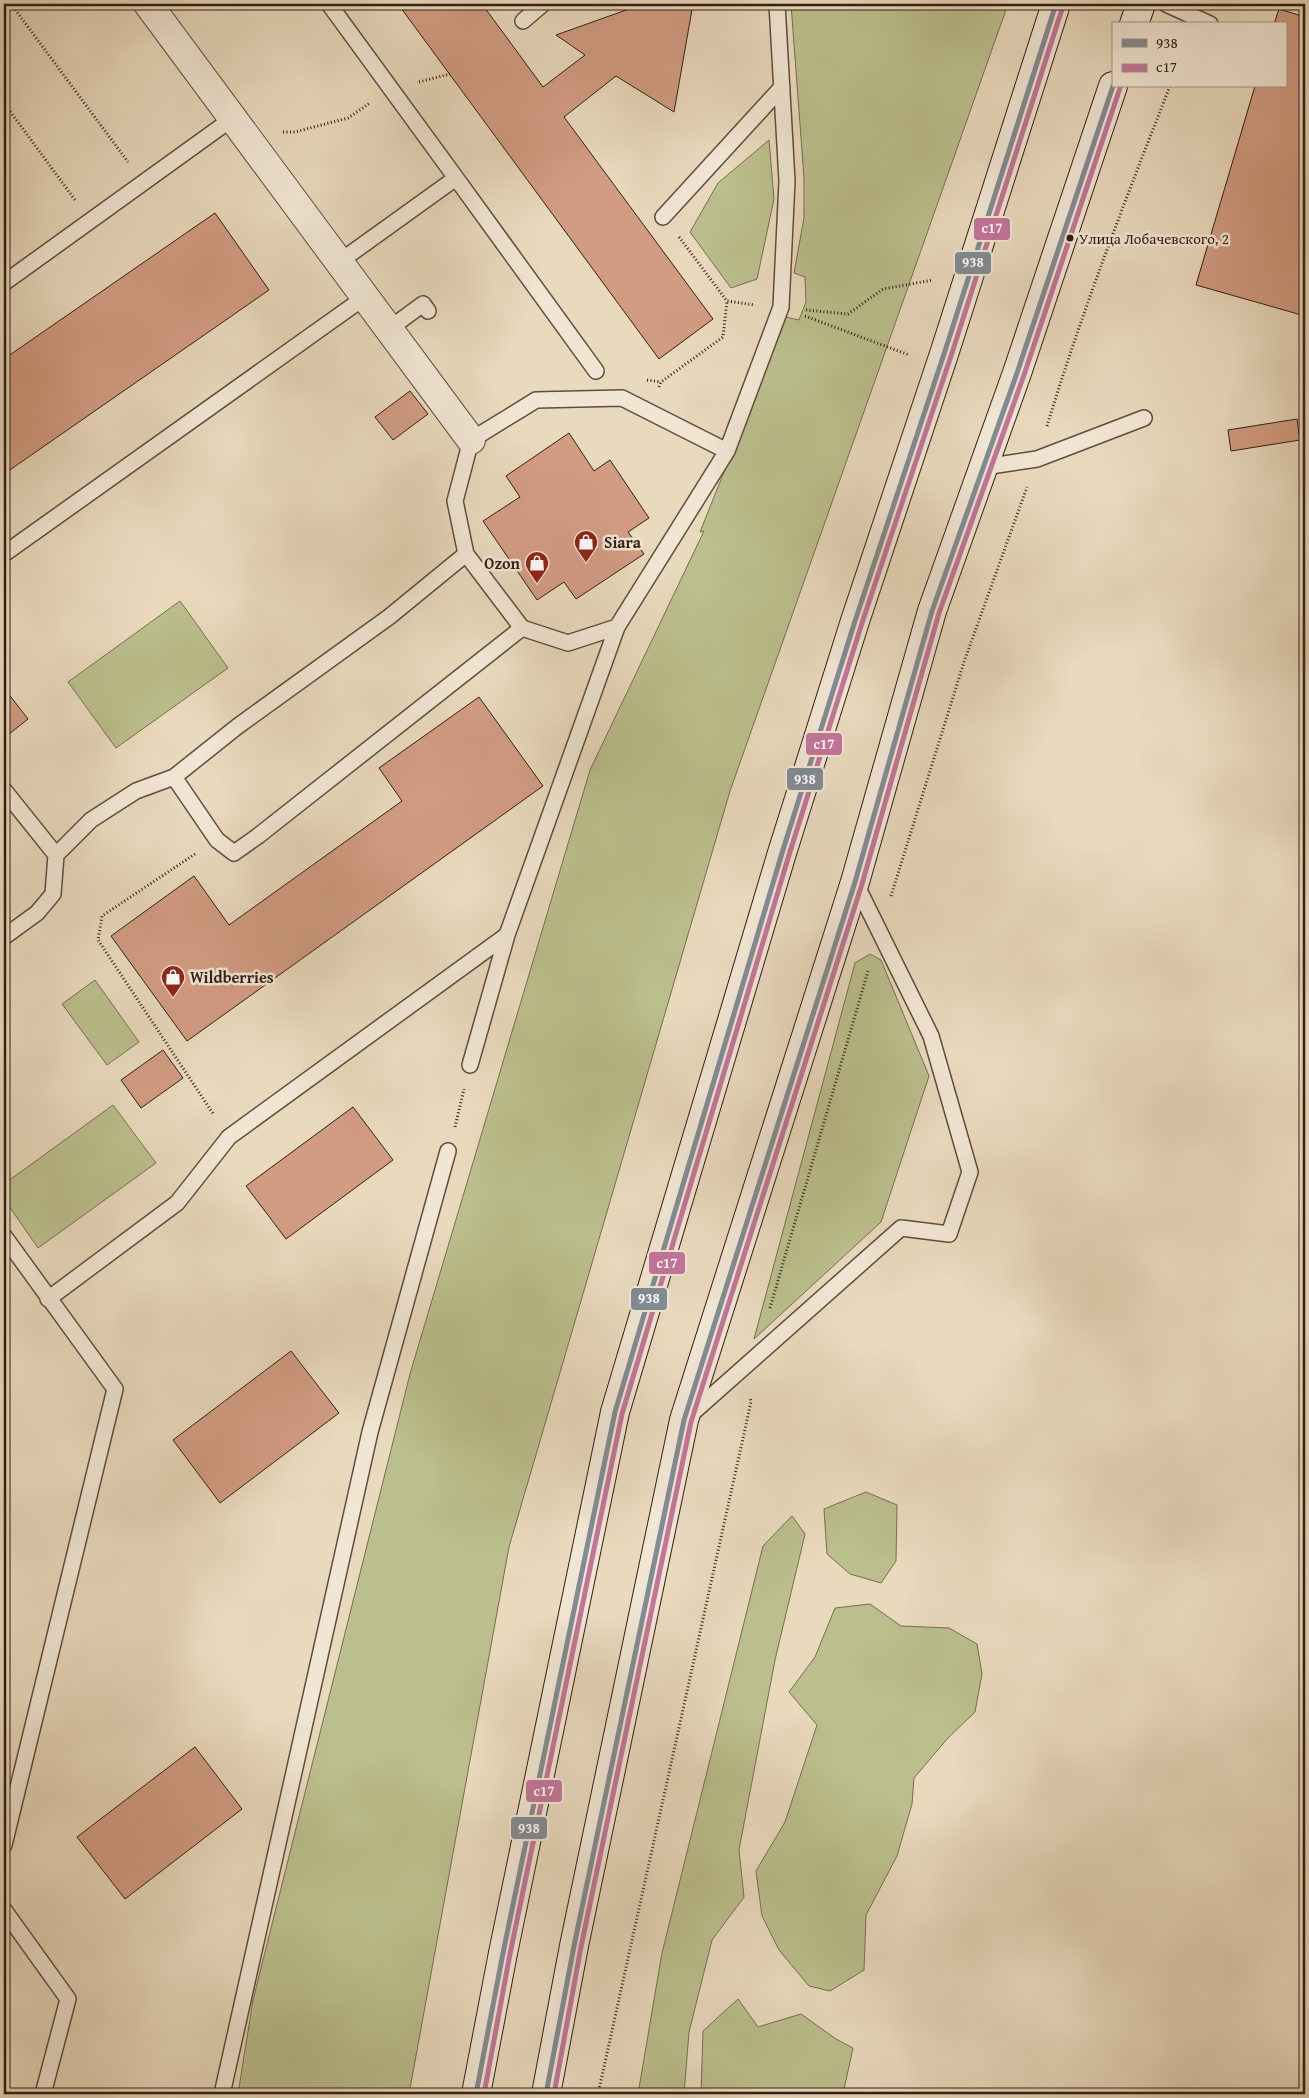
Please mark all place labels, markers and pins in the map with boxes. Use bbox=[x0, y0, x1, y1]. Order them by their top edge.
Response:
place label: Улица Лобачевского, 2 bbox=[1079, 228, 1229, 249]
marker: Улица Лобачевского, 2 bbox=[1065, 233, 1075, 243]
shop icon: Siara bbox=[573, 529, 599, 563]
place label: Siara bbox=[604, 530, 642, 554]
shop icon: Ozon bbox=[524, 550, 550, 584]
place label: Ozon bbox=[484, 551, 521, 575]
shop icon: Wildberries bbox=[160, 964, 186, 998]
place label: Wildberries bbox=[190, 965, 274, 989]

